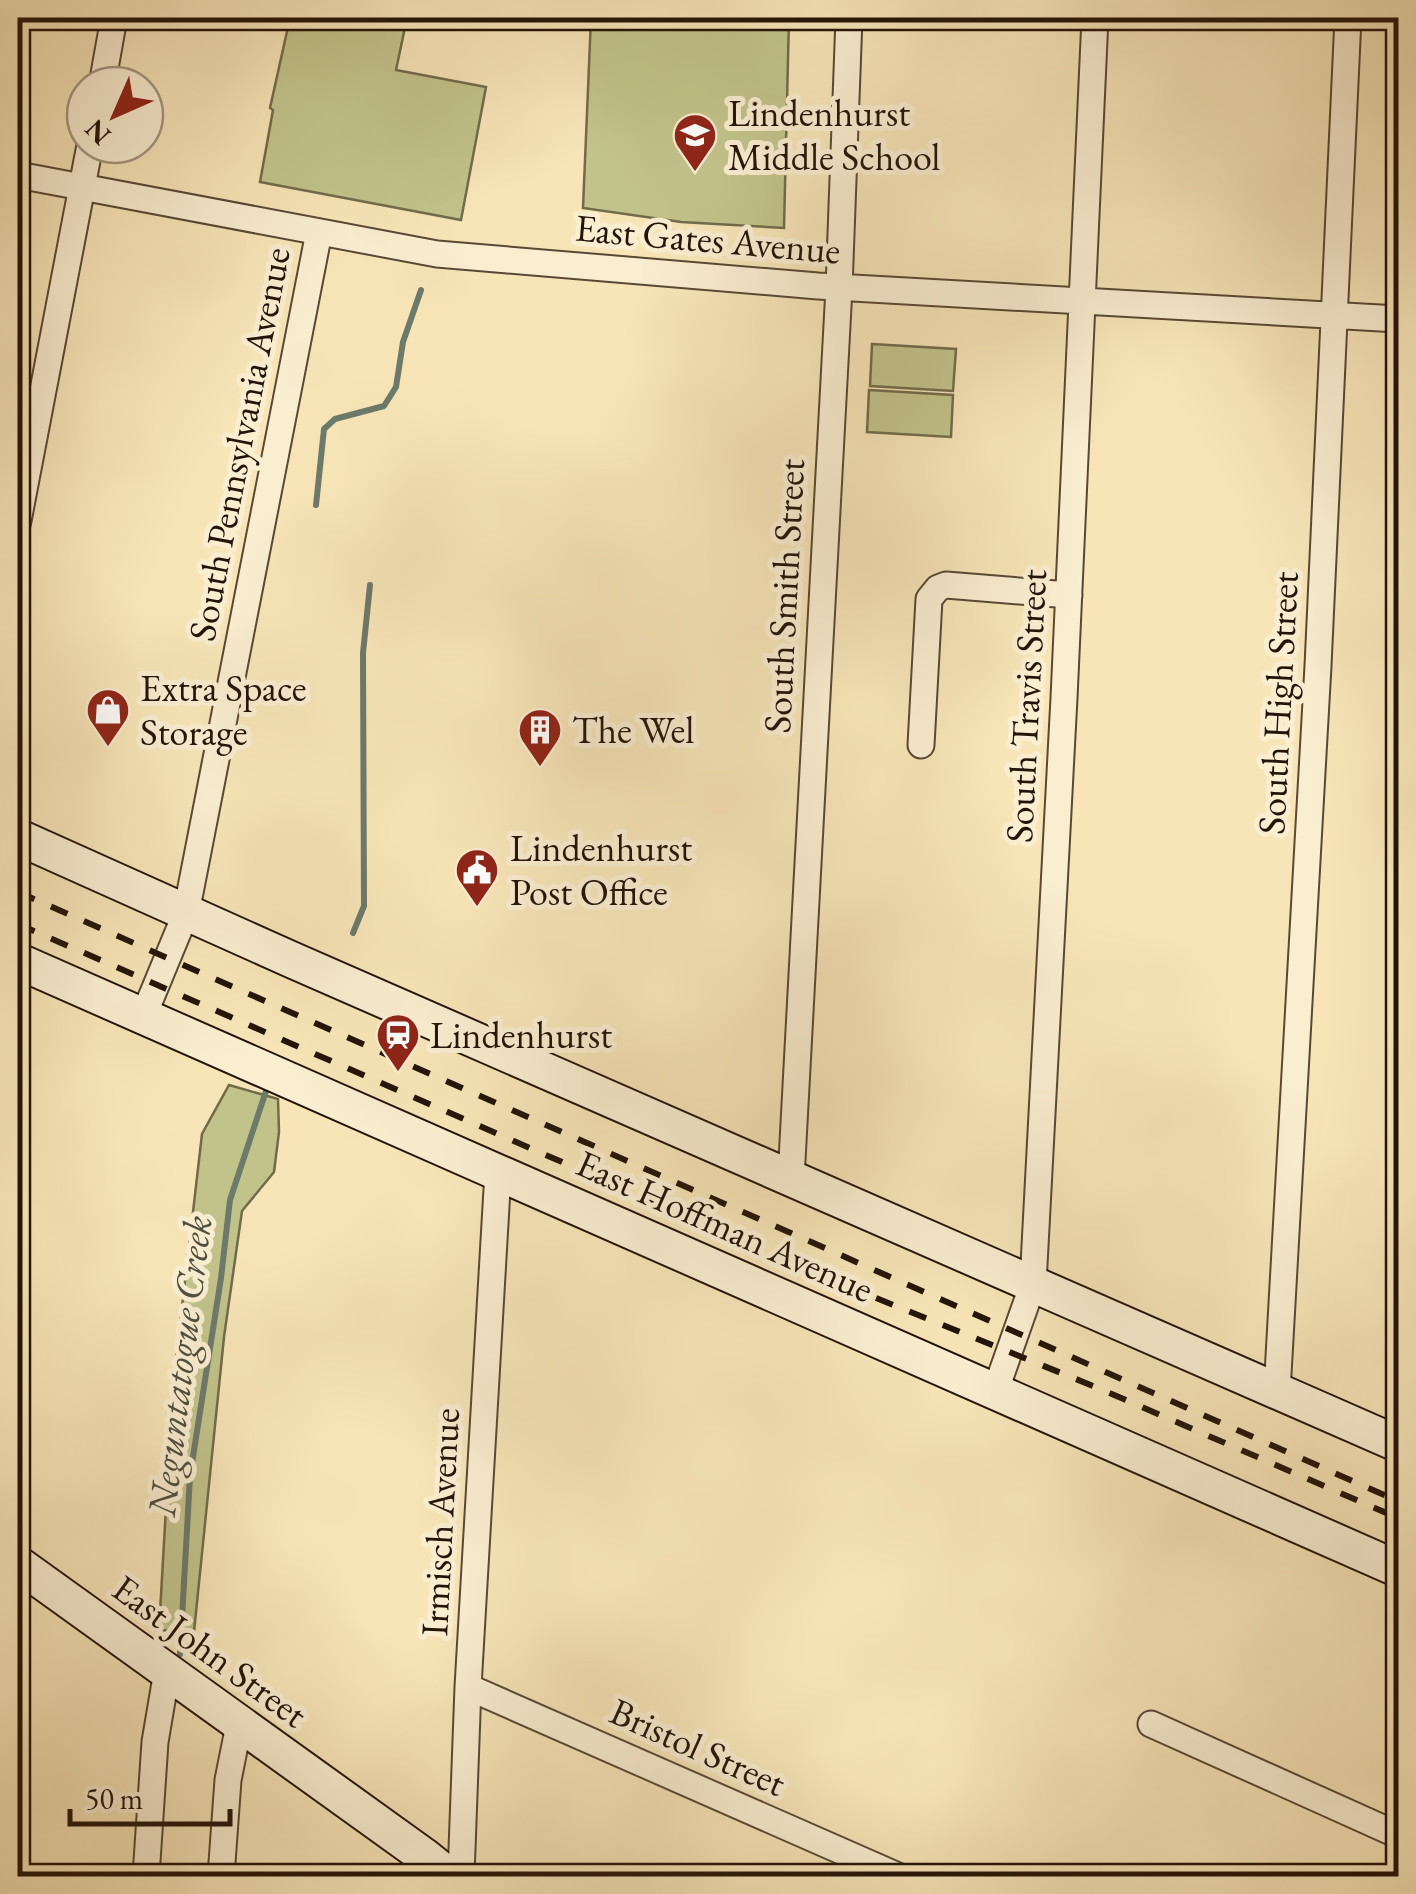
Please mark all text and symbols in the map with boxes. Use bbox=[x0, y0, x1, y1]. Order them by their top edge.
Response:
north arrow bbox=[65, 65, 165, 165]
place label: Lindenhurst Middle School bbox=[728, 88, 940, 181]
text: N bbox=[76, 112, 118, 153]
school or university icon: Lindenhurst Middle School bbox=[672, 112, 718, 173]
street label: East Gates Avenue bbox=[573, 203, 843, 275]
street label: South Pennsylvania Avenue bbox=[176, 243, 301, 645]
street label: South Smith Street bbox=[752, 457, 815, 734]
street label: South Travis Street bbox=[994, 568, 1057, 844]
street label: South High Street bbox=[1246, 570, 1309, 836]
place label: Extra Space Storage bbox=[140, 663, 306, 756]
shop icon: Extra Space Storage bbox=[85, 687, 131, 748]
place label: The Wel bbox=[572, 705, 694, 754]
building icon: The Wel bbox=[517, 707, 563, 768]
place label: Lindenhurst Post Office bbox=[510, 823, 692, 916]
public building icon: Lindenhurst Post Office bbox=[454, 847, 500, 908]
place label: Lindenhurst bbox=[430, 1010, 612, 1059]
station icon: Lindenhurst bbox=[375, 1012, 421, 1073]
street label: East Hoffman Avenue bbox=[569, 1138, 881, 1313]
water label: Neguntatogue Creek bbox=[135, 1213, 223, 1520]
street label: Irmisch Avenue bbox=[409, 1407, 470, 1637]
street label: East John Street bbox=[103, 1563, 318, 1738]
street label: Bristol Street bbox=[603, 1686, 794, 1807]
scale bar bbox=[70, 1764, 230, 1826]
text: 50 m bbox=[85, 1779, 143, 1818]

